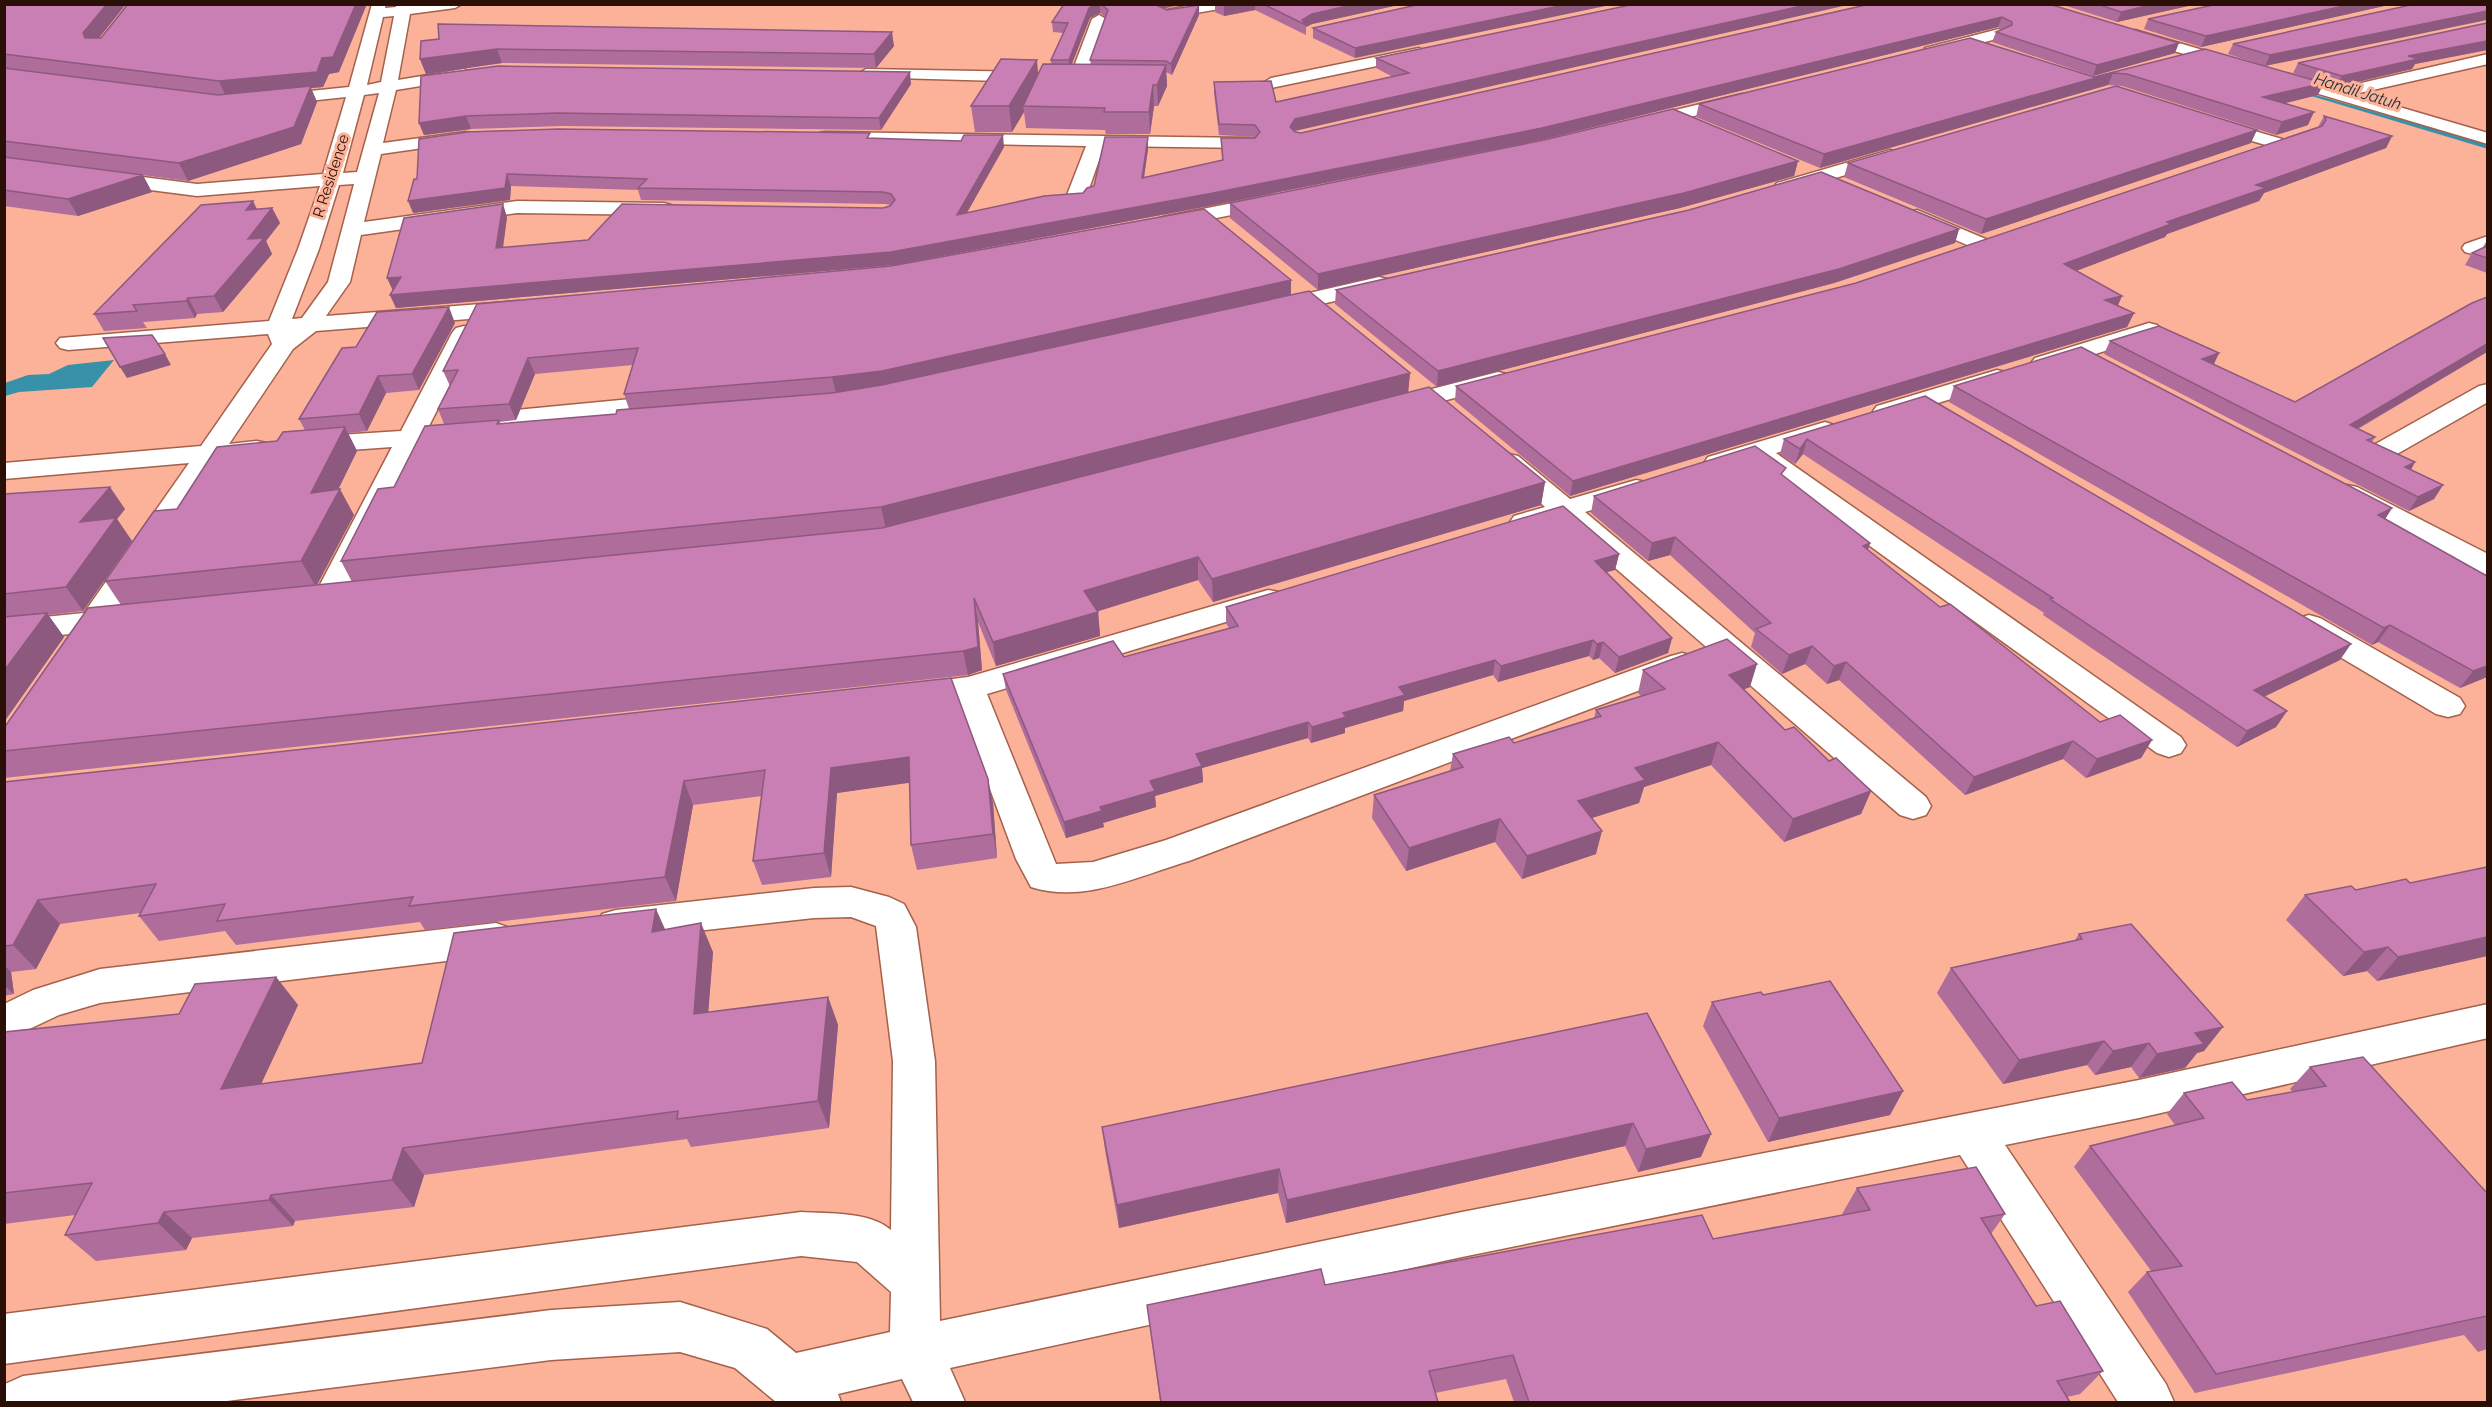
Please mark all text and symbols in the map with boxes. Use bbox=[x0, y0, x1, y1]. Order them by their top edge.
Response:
water label: Handil Jatuh bbox=[2312, 69, 2404, 114]
street label: R Residence bbox=[309, 132, 353, 220]

